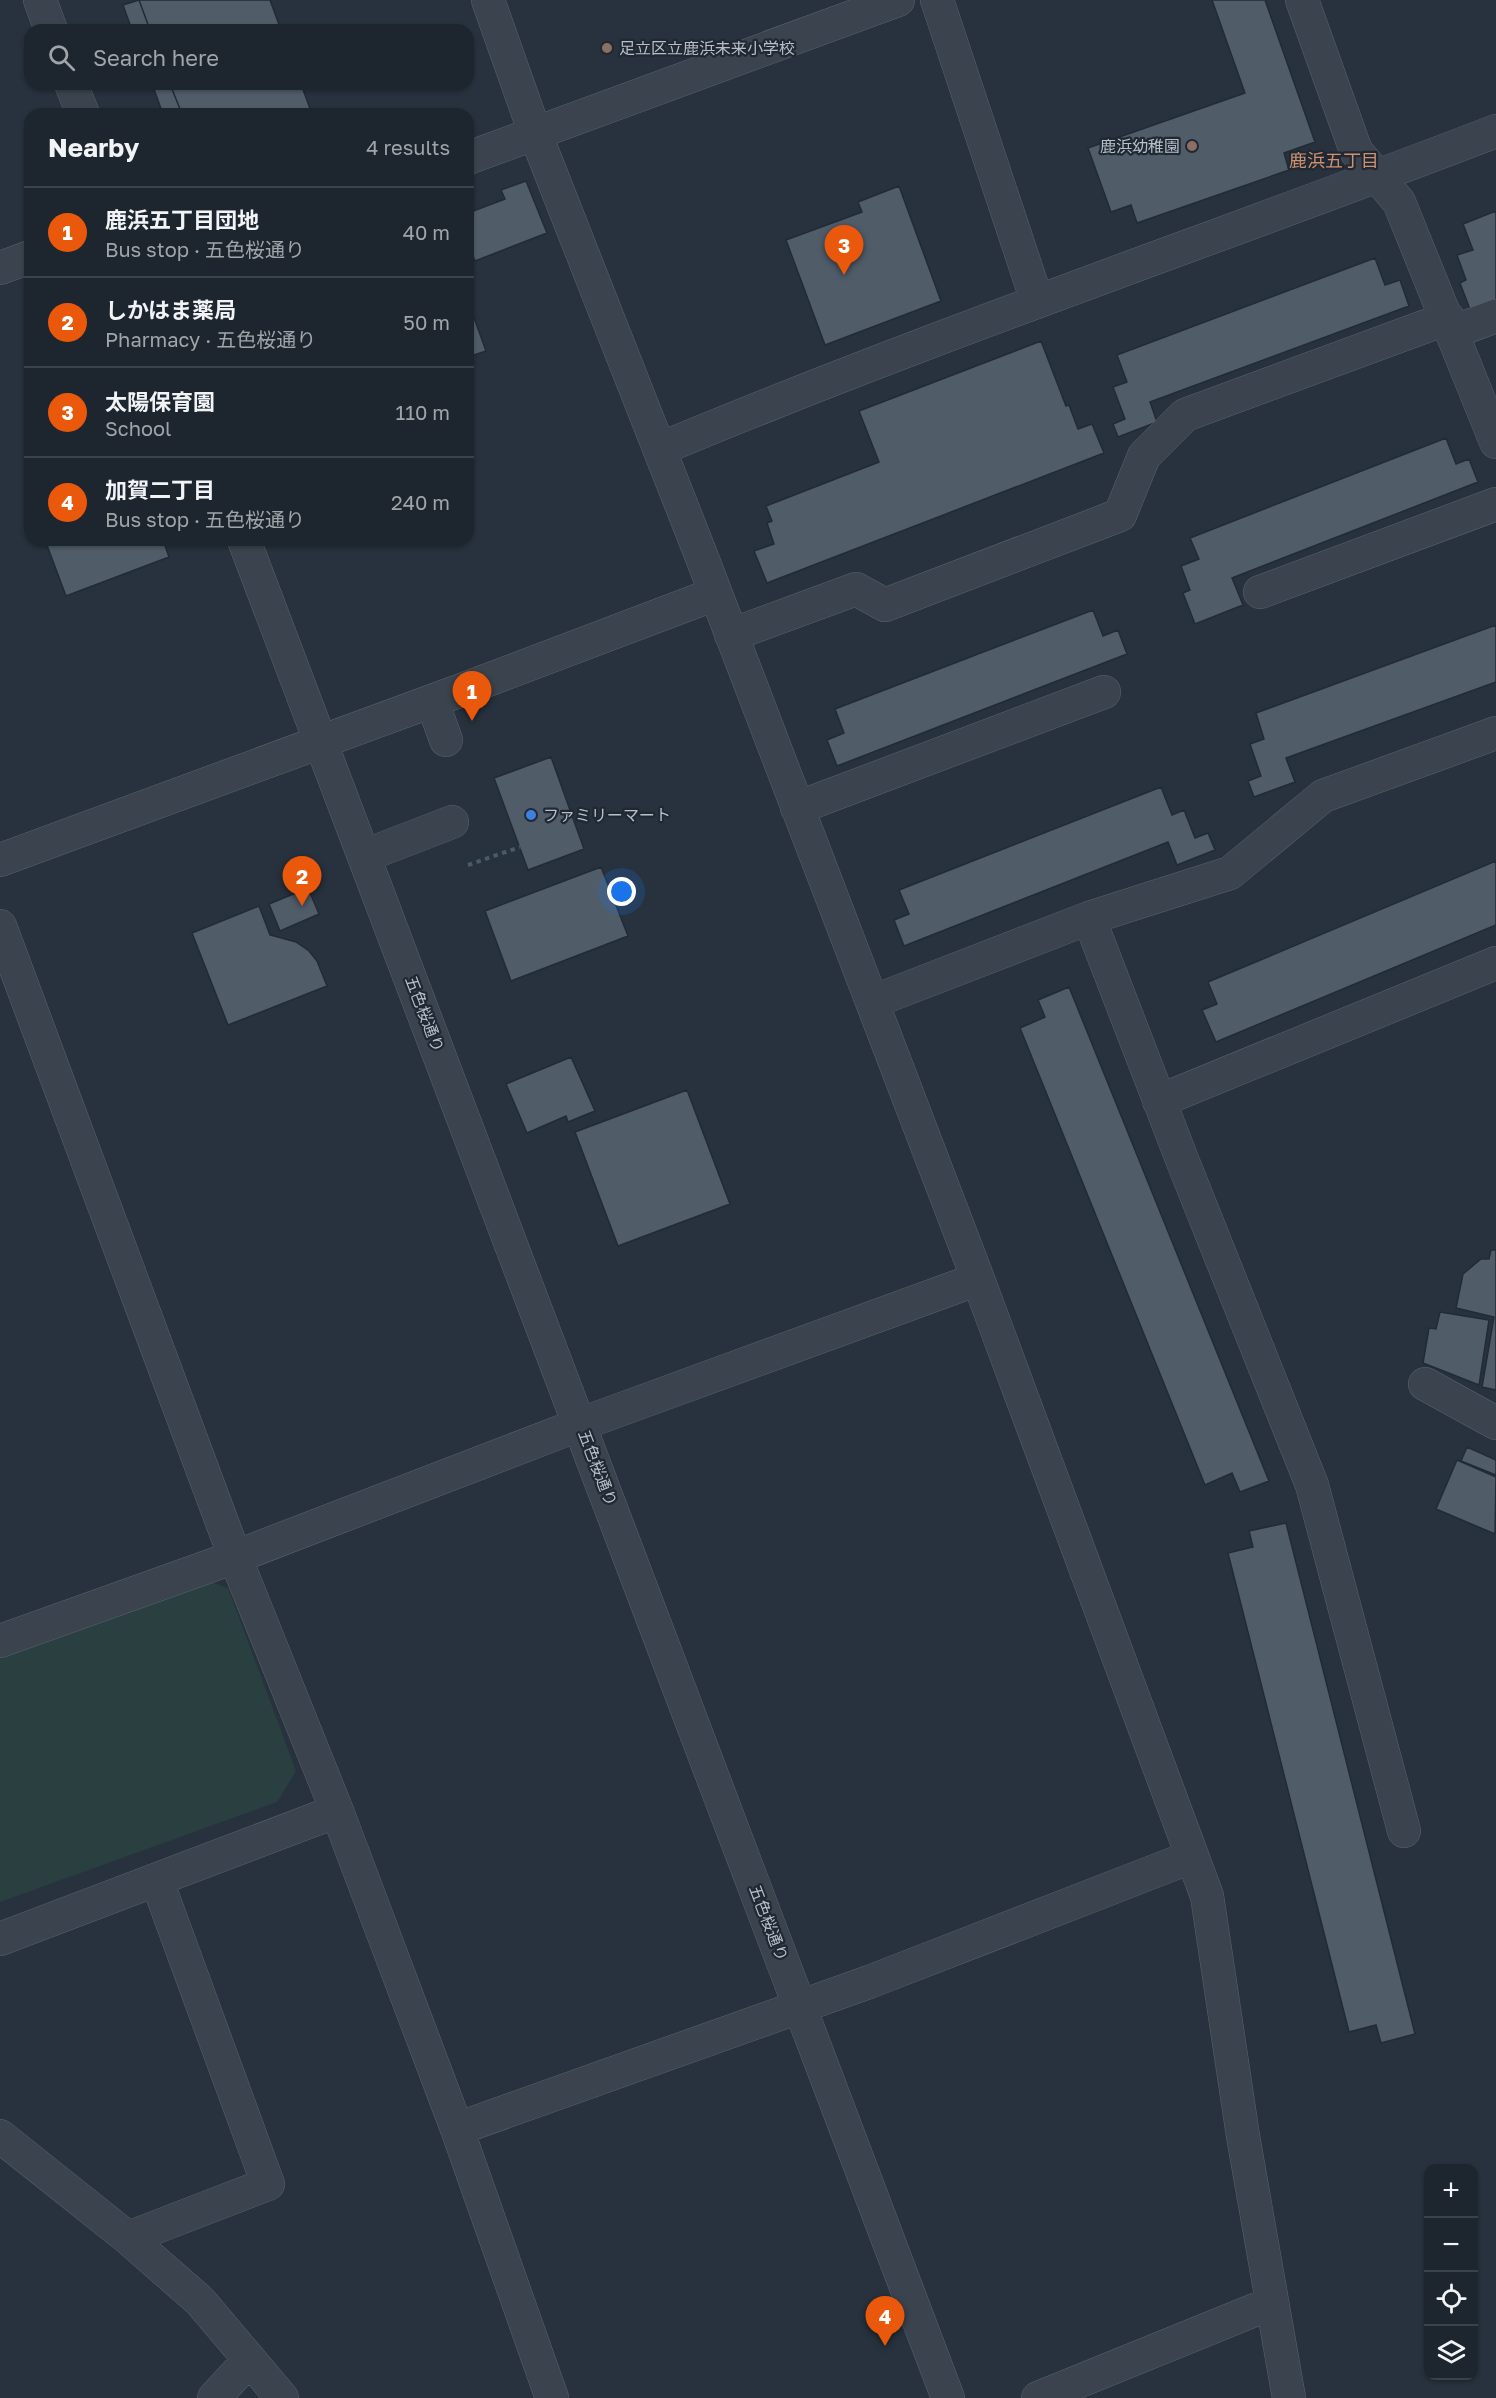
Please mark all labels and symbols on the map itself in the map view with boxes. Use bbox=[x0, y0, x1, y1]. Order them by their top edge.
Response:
place label: 足立区立鹿浜未来小学校 bbox=[619, 38, 795, 58]
marker: 足立区立鹿浜未来小学校 bbox=[600, 41, 614, 55]
place label: 鹿浜幼稚園 bbox=[1100, 136, 1180, 156]
marker: 鹿浜幼稚園 bbox=[1185, 139, 1199, 153]
district label: 鹿浜五丁目 bbox=[1289, 149, 1379, 171]
pin: 3 bbox=[824, 226, 864, 275]
pin: 1 bbox=[452, 672, 492, 721]
place label: ファミリーマート bbox=[543, 805, 671, 825]
marker: ファミリーマート bbox=[524, 808, 538, 822]
pin: 2 bbox=[282, 856, 322, 906]
your location bbox=[607, 877, 636, 906]
street label: 五色桜通り bbox=[401, 973, 449, 1055]
street label: 五色桜通り bbox=[574, 1427, 622, 1509]
street label: 五色桜通り bbox=[745, 1882, 793, 1964]
pin: 4 bbox=[866, 2296, 904, 2346]

